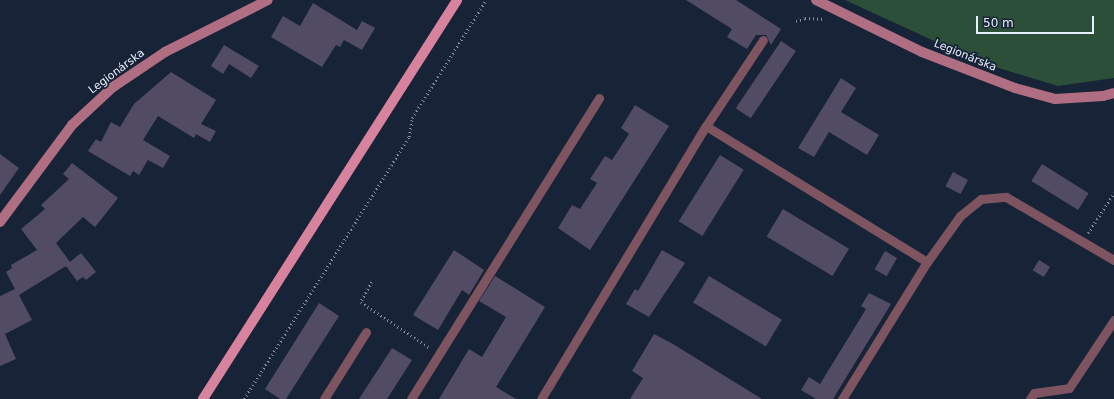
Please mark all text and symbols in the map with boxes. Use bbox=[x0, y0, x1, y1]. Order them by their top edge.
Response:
scale bar bbox=[978, 8, 1096, 34]
text: 50 m bbox=[983, 16, 1014, 30]
street label: Legionárska bbox=[932, 37, 998, 75]
street label: Legionárska bbox=[87, 47, 147, 97]

